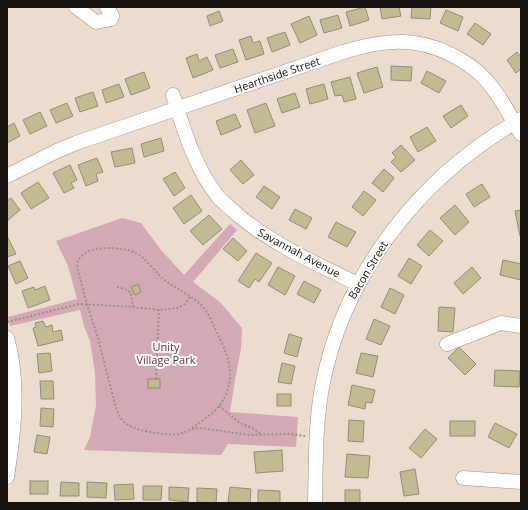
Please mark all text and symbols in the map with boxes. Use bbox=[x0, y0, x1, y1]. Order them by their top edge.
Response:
street label: Hearthside Street bbox=[232, 53, 322, 96]
street label: Savannah Avenue bbox=[255, 225, 343, 281]
street label: Bacon Street bbox=[344, 238, 391, 302]
park label: Unity Village Park bbox=[136, 339, 196, 367]

